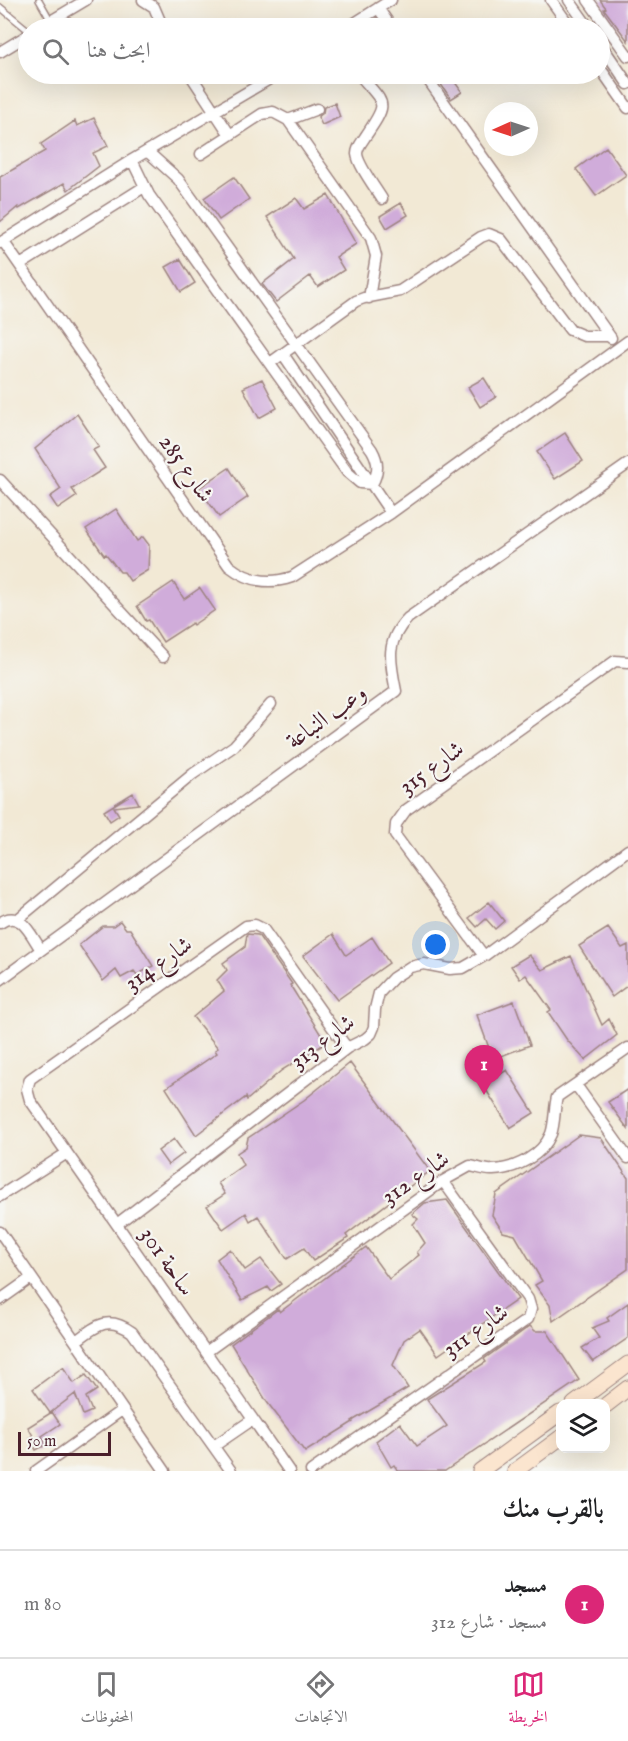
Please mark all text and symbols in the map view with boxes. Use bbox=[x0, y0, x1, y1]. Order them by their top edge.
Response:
search box bbox=[18, 18, 610, 84]
icon: search bbox=[39, 35, 72, 68]
text: ابحث هنا bbox=[87, 37, 150, 65]
north arrow bbox=[484, 102, 538, 156]
street label: شارع 285 bbox=[149, 429, 220, 511]
street label: وعب النباعة bbox=[280, 677, 373, 757]
street label: شارع 315 bbox=[393, 734, 472, 805]
street label: شارع 314 bbox=[119, 930, 201, 1001]
your location bbox=[421, 930, 450, 959]
street label: شارع 313 bbox=[284, 1008, 363, 1079]
pin: 1 bbox=[464, 1046, 504, 1095]
street label: شارع 312 bbox=[376, 1144, 458, 1215]
street label: ساحة 301 bbox=[132, 1221, 202, 1303]
street label: شارع 311 bbox=[437, 1297, 517, 1368]
map controls bbox=[556, 1399, 610, 1453]
button: layers bbox=[556, 1399, 610, 1453]
scale bar bbox=[18, 1429, 111, 1456]
text: 50 m bbox=[27, 1432, 56, 1452]
text: بالقرب منك bbox=[502, 1493, 604, 1526]
text: مسجد bbox=[504, 1572, 547, 1600]
text: 80 m bbox=[24, 1592, 62, 1617]
text: 1 bbox=[581, 1592, 588, 1617]
text: مسجد · شارع 312 bbox=[431, 1610, 547, 1635]
tab: المحفوظات bbox=[81, 1668, 133, 1732]
tab: الاتجاهات bbox=[294, 1668, 348, 1732]
tab: الخريطة bbox=[509, 1668, 548, 1732]

